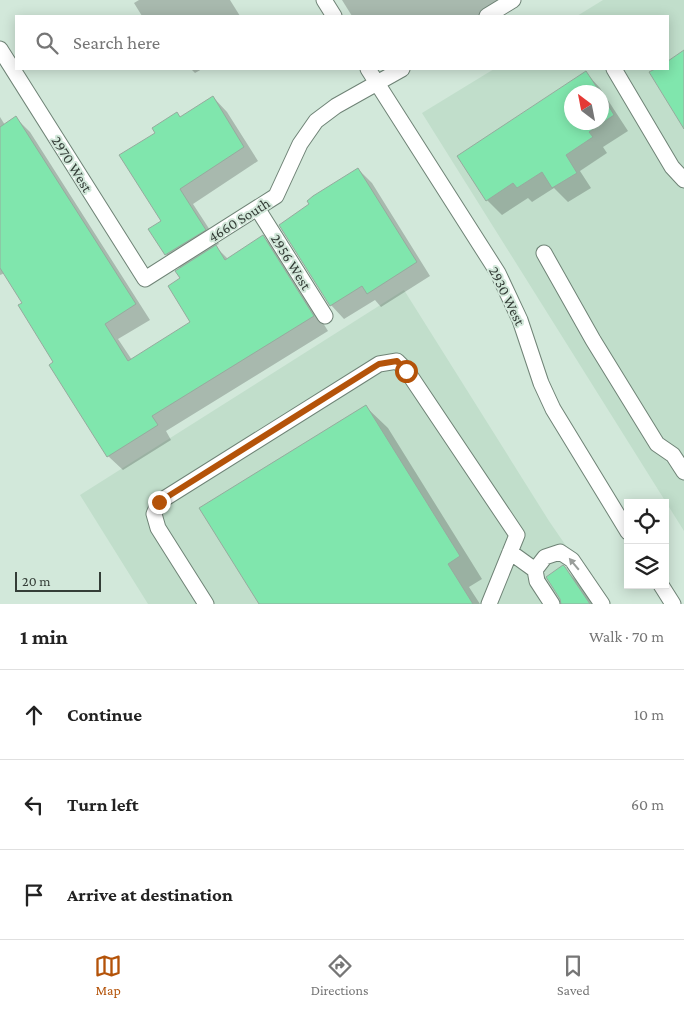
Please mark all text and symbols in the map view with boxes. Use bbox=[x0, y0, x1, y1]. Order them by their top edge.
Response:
search box bbox=[15, 15, 669, 70]
icon: search bbox=[33, 29, 61, 57]
text: Search here bbox=[73, 32, 160, 53]
north arrow bbox=[564, 85, 609, 130]
street label: 2970 West bbox=[49, 133, 96, 196]
street label: 4660 South bbox=[205, 195, 273, 245]
street label: 2956 West bbox=[268, 231, 315, 294]
street label: 2930 West bbox=[486, 264, 529, 329]
route start bbox=[395, 360, 418, 383]
route end bbox=[148, 491, 171, 514]
map controls bbox=[624, 499, 669, 589]
button: locate bbox=[624, 499, 669, 544]
button: layers bbox=[624, 544, 669, 589]
one-way arrow bbox=[569, 558, 580, 571]
scale bar bbox=[15, 569, 101, 592]
text: 20 m bbox=[22, 573, 50, 589]
text: 1 min bbox=[20, 625, 68, 649]
text: Walk · 70 m bbox=[589, 628, 664, 645]
icon: ahead bbox=[20, 701, 48, 729]
text: Continue bbox=[67, 704, 142, 725]
text: 10 m bbox=[634, 706, 664, 723]
icon: left bbox=[20, 791, 48, 819]
text: Turn left bbox=[67, 794, 139, 815]
text: 60 m bbox=[631, 796, 664, 813]
icon: arrive bbox=[20, 881, 48, 909]
text: Arrive at destination bbox=[67, 884, 233, 905]
tab: Map bbox=[94, 952, 122, 998]
tab: Directions bbox=[311, 952, 369, 998]
tab: Saved bbox=[557, 952, 590, 998]

